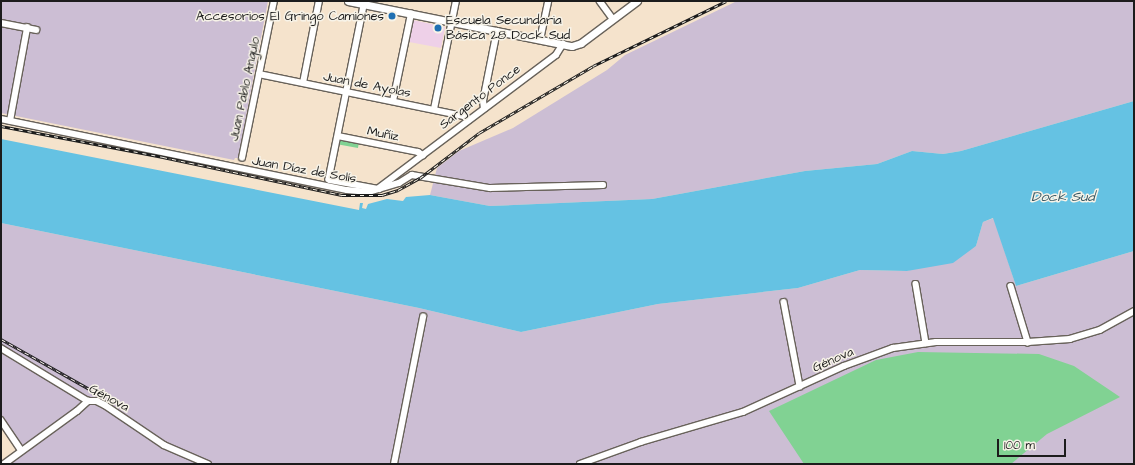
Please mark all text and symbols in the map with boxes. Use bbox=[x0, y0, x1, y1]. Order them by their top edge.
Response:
place label: Accesorios El Gringo Camiones bbox=[196, 8, 384, 24]
marker: Accesorios El Gringo Camiones bbox=[387, 11, 397, 21]
place label: Escuela Secundaria Básica 28 Dock Sud bbox=[446, 13, 570, 44]
marker: Escuela Secundaria Básica 28 Dock Sud bbox=[433, 23, 443, 33]
street label: Juan Pablo Angulo bbox=[226, 36, 264, 142]
street label: Sargento Ponce bbox=[436, 61, 524, 133]
street label: Juan de Ayolas bbox=[322, 69, 412, 101]
street label: Muñiz bbox=[366, 123, 400, 145]
street label: Juan Díaz de Solís bbox=[251, 153, 357, 187]
water label: Dock Sud bbox=[1031, 189, 1095, 205]
street label: Génova bbox=[810, 344, 856, 376]
street label: Génova bbox=[86, 381, 132, 415]
scale bar bbox=[999, 431, 1068, 457]
text: 100 m bbox=[1004, 437, 1035, 454]

